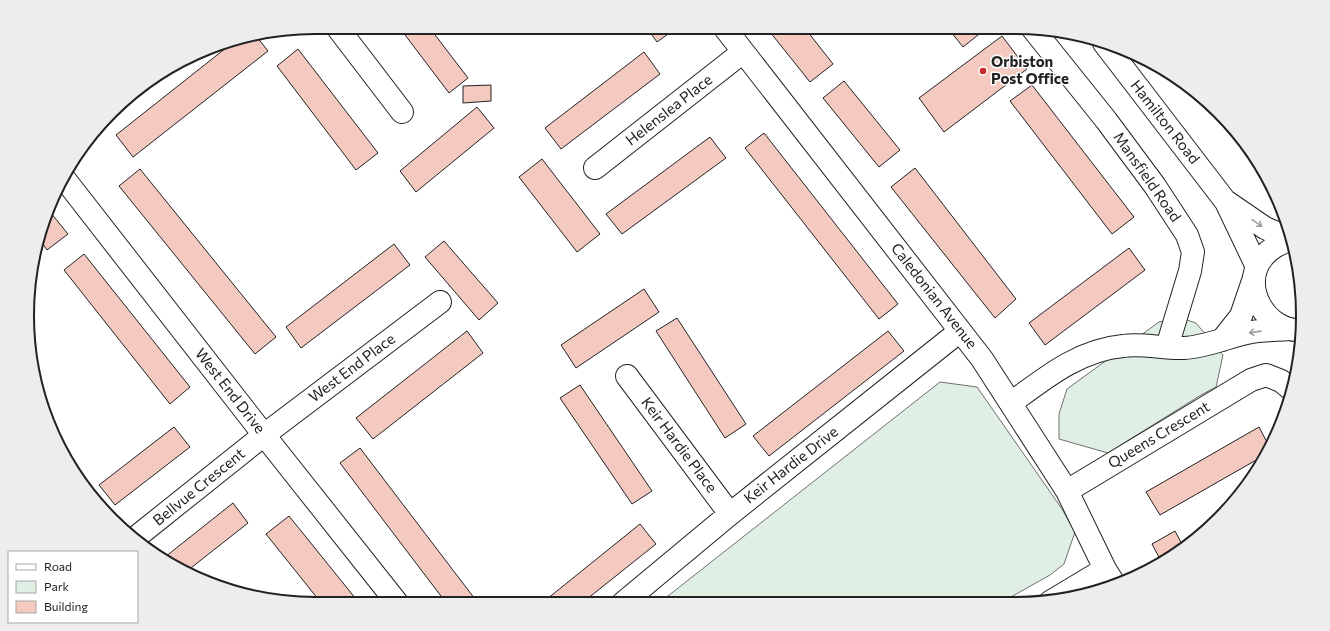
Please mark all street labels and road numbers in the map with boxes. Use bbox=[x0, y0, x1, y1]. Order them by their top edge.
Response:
street label: Helenslea Place bbox=[621, 70, 715, 149]
street label: Hamilton Road bbox=[1127, 76, 1204, 167]
street label: Mansfield Road bbox=[1110, 128, 1185, 225]
street label: Caledonian Avenue bbox=[888, 239, 982, 352]
street label: West End Place bbox=[305, 329, 398, 406]
street label: West End Drive bbox=[192, 344, 270, 437]
street label: Keir Hardie Place bbox=[638, 393, 722, 496]
street label: Queens Crescent bbox=[1104, 397, 1213, 472]
street label: Keir Hardie Drive bbox=[740, 422, 841, 507]
street label: Bellvue Crescent bbox=[149, 444, 248, 529]

